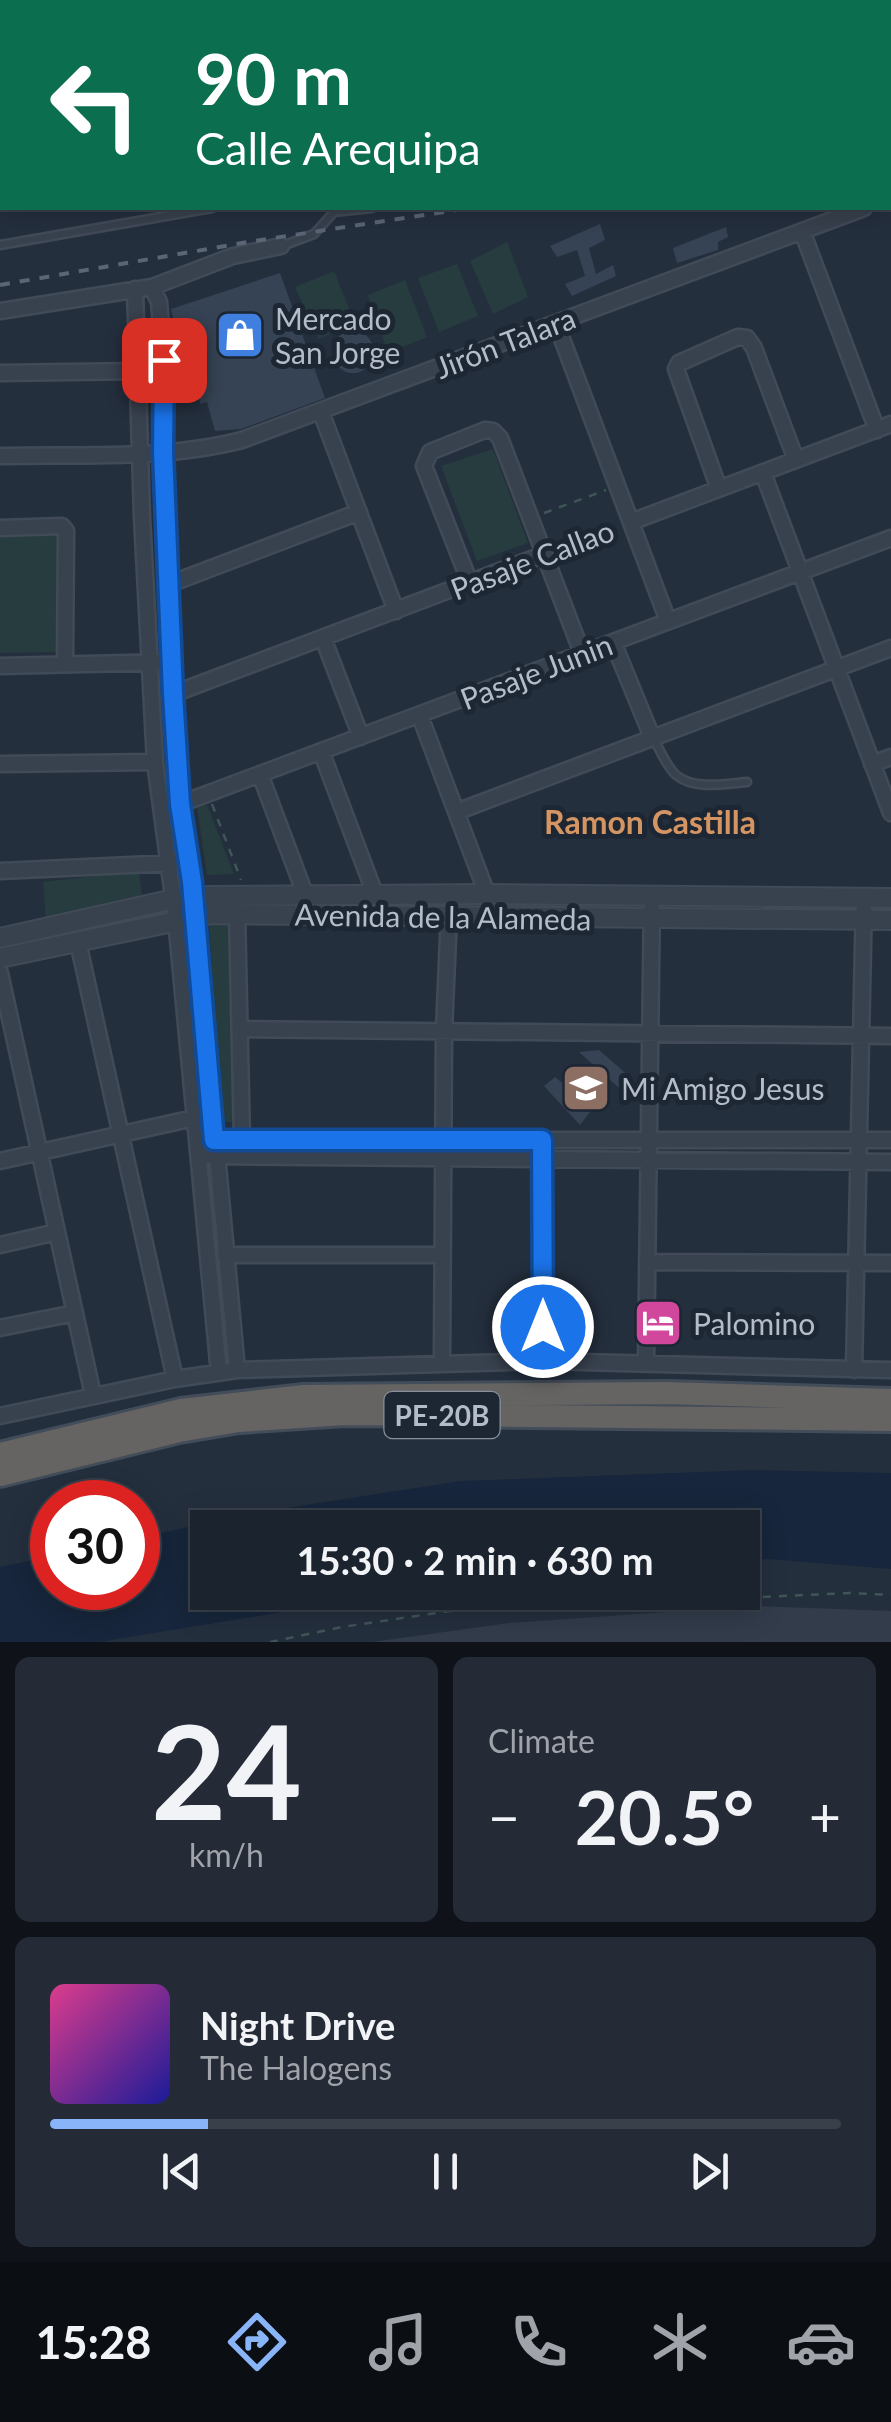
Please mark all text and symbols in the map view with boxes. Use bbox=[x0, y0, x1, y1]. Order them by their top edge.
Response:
text: 90 m bbox=[195, 36, 352, 120]
icon: left bbox=[30, 40, 160, 170]
text: Calle Arequipa bbox=[195, 121, 481, 175]
street label: Jirón Talara bbox=[430, 299, 580, 385]
place label: Mercado San Jorge bbox=[275, 300, 400, 370]
shop icon: Mercado San Jorge bbox=[214, 309, 266, 361]
pin bbox=[122, 318, 207, 403]
icon: arrive bbox=[137, 333, 192, 388]
street label: Pasaje Callao bbox=[445, 511, 619, 607]
street label: Pasaje Junin bbox=[455, 626, 617, 716]
district label: Ramon Castilla bbox=[544, 802, 756, 841]
street label: Avenida de la Alameda bbox=[294, 895, 592, 937]
school or university icon: Mi Amigo Jesus bbox=[560, 1062, 612, 1114]
place label: Mi Amigo Jesus bbox=[621, 1070, 825, 1106]
position arrow bbox=[491, 1275, 595, 1379]
hotel icon: Palomino bbox=[632, 1297, 684, 1349]
place label: Palomino bbox=[693, 1305, 815, 1341]
road number: PE-20B bbox=[384, 1392, 500, 1438]
speed limit sign: 30 bbox=[30, 1480, 160, 1610]
text: 15:30 · 2 min · 630 m bbox=[296, 1537, 654, 1583]
text: 24 bbox=[151, 1692, 302, 1848]
text: Climate bbox=[488, 1721, 595, 1760]
text: 20.5° bbox=[575, 1771, 754, 1861]
text: − bbox=[488, 1783, 520, 1849]
text: + bbox=[809, 1783, 841, 1849]
text: km/h bbox=[189, 1835, 264, 1874]
text: Night Drive bbox=[200, 2002, 395, 2048]
text: The Halogens bbox=[200, 2048, 392, 2087]
icon: previous bbox=[154, 2144, 209, 2199]
icon: pause bbox=[418, 2144, 473, 2199]
icon: next bbox=[682, 2144, 737, 2199]
icon: directions bbox=[222, 2307, 292, 2377]
icon: music bbox=[363, 2307, 433, 2377]
icon: phone bbox=[504, 2307, 574, 2377]
icon: climate bbox=[645, 2307, 715, 2377]
icon: car bbox=[786, 2307, 856, 2377]
text: 15:28 bbox=[35, 2315, 151, 2369]

